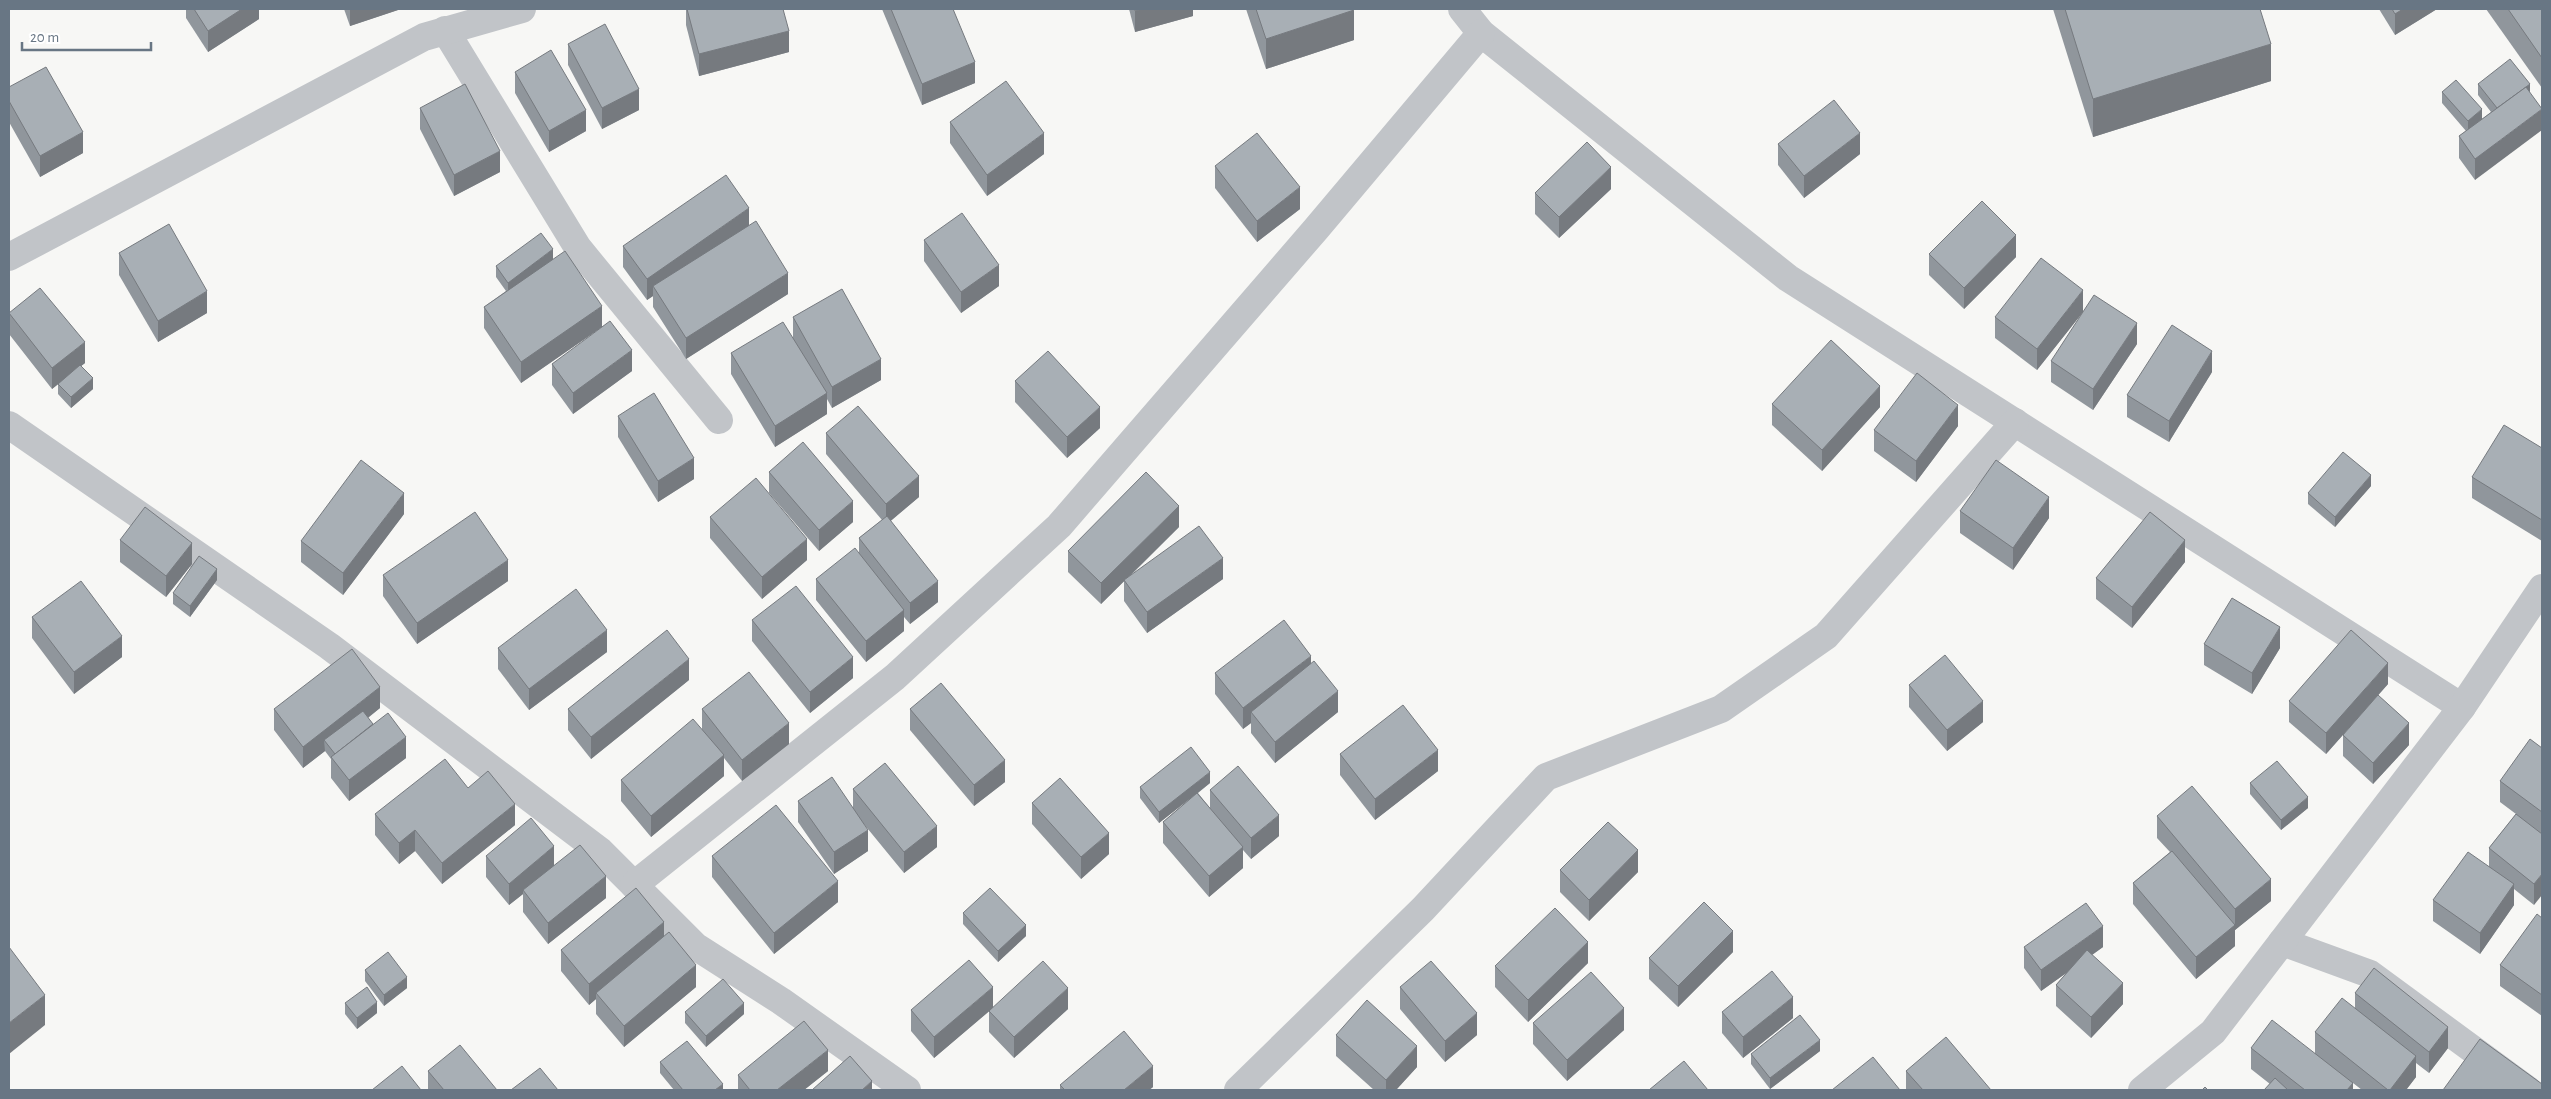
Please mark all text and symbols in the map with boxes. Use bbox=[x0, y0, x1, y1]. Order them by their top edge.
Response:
scale bar bbox=[22, 20, 151, 52]
text: 20 m bbox=[30, 30, 59, 45]

